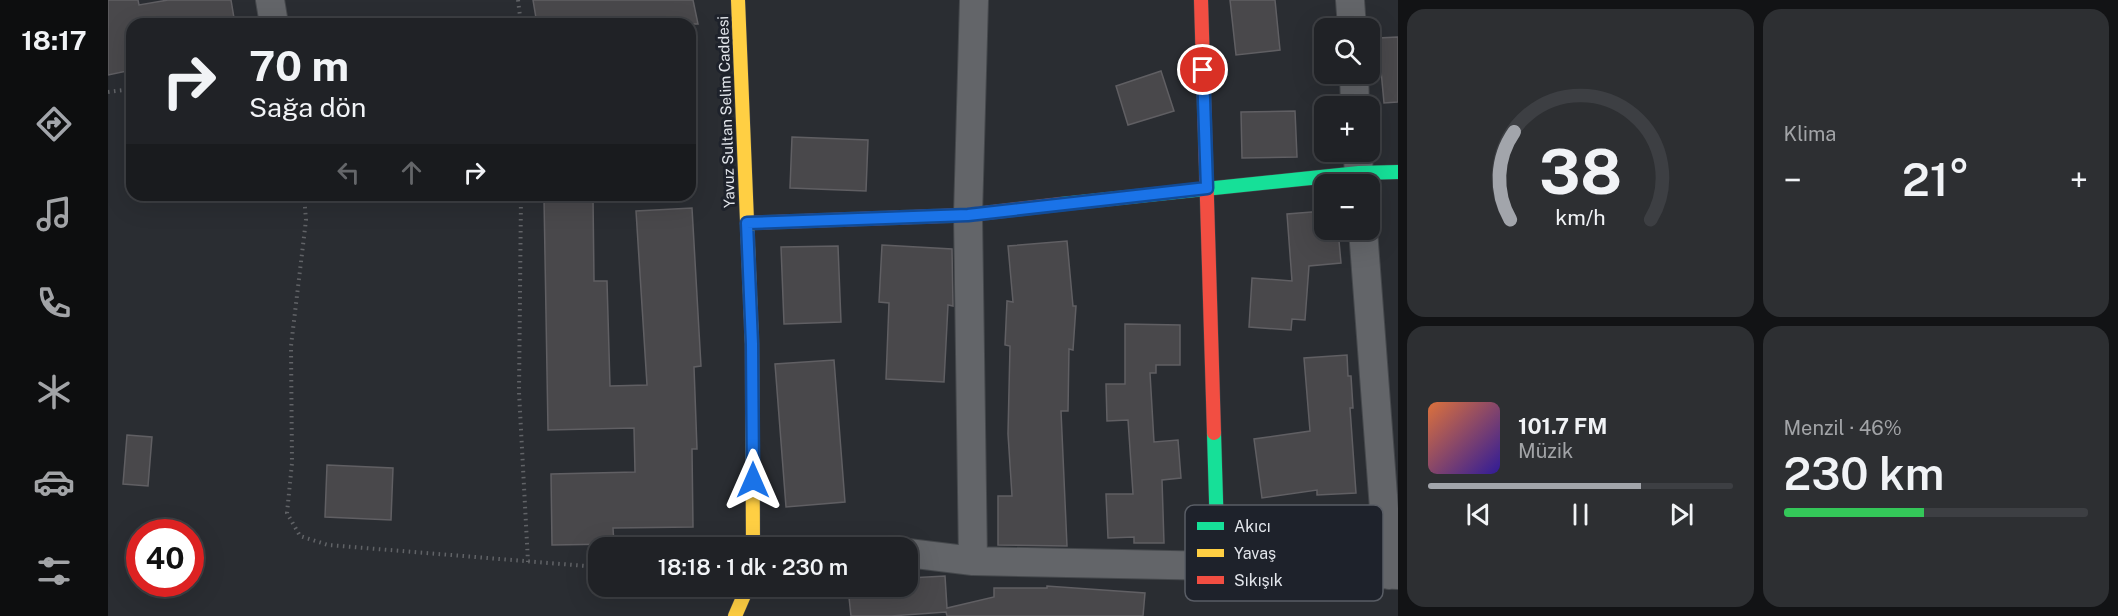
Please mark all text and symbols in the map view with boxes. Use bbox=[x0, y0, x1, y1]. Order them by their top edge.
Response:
street label: Yavuz Sultan Selim Caddesi bbox=[714, 16, 738, 208]
map controls bbox=[1314, 18, 1380, 240]
button: search bbox=[1314, 18, 1380, 84]
text: 18:17 bbox=[21, 24, 87, 56]
text: 70 m bbox=[249, 41, 349, 90]
icon: right bbox=[150, 42, 228, 120]
pin bbox=[1177, 44, 1228, 95]
icon: arrive bbox=[1186, 53, 1219, 86]
text: Sağa dön bbox=[249, 91, 366, 123]
button: + bbox=[1314, 96, 1380, 162]
icon: directions bbox=[33, 103, 75, 145]
text: Klima bbox=[1784, 122, 1836, 146]
text: 38 bbox=[1539, 135, 1622, 208]
text: 21° bbox=[1902, 153, 1970, 206]
icon: left bbox=[332, 156, 365, 189]
icon: ahead bbox=[395, 156, 428, 189]
icon: right bbox=[458, 156, 491, 189]
text: − bbox=[1784, 161, 1802, 199]
text: + bbox=[2070, 161, 2088, 199]
button: − bbox=[1314, 174, 1380, 240]
icon: music bbox=[33, 193, 75, 235]
text: km/h bbox=[1555, 205, 1605, 230]
icon: phone bbox=[33, 282, 75, 324]
icon: climate bbox=[33, 371, 75, 413]
text: 101.7 FM bbox=[1518, 413, 1608, 439]
text: Menzil · 46% bbox=[1784, 416, 1902, 440]
text: Müzik bbox=[1518, 439, 1573, 463]
text: 230 km bbox=[1784, 447, 1945, 500]
position arrow bbox=[721, 448, 785, 512]
icon: car bbox=[33, 461, 75, 503]
icon: previous bbox=[1462, 498, 1495, 531]
icon: pause bbox=[1564, 498, 1597, 531]
icon: next bbox=[1665, 498, 1698, 531]
legend bbox=[1185, 505, 1383, 601]
text: Akıcı bbox=[1234, 517, 1271, 536]
speed limit sign: 40 bbox=[126, 519, 204, 597]
text: Yavaş bbox=[1234, 544, 1276, 563]
icon: filters bbox=[33, 550, 75, 592]
text: 18:18 · 1 dk · 230 m bbox=[658, 554, 848, 580]
text: Sıkışık bbox=[1234, 571, 1283, 590]

